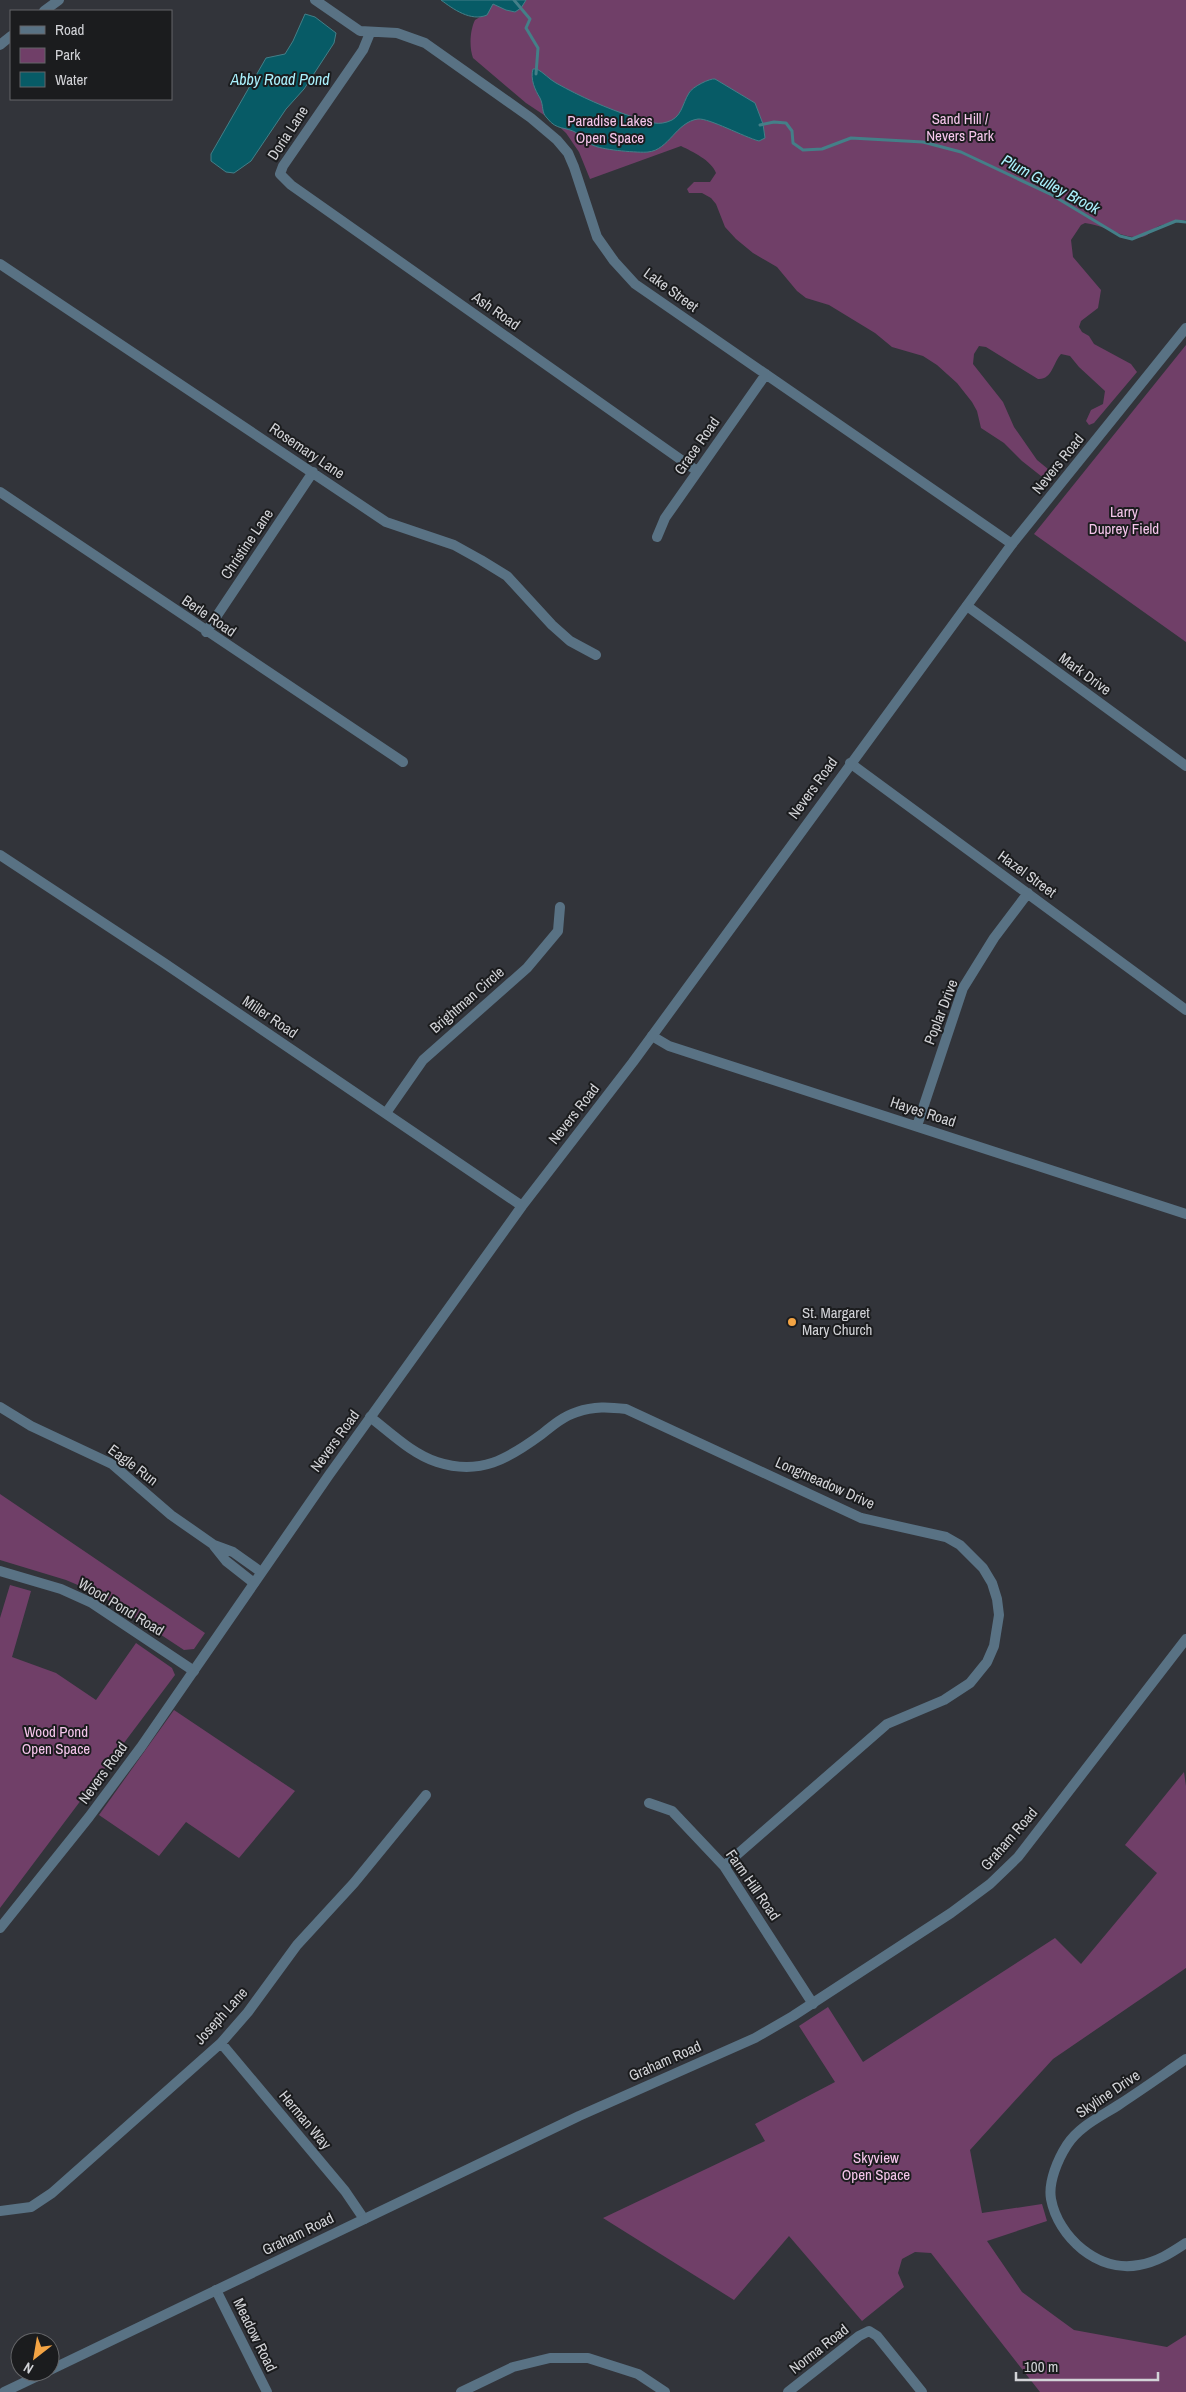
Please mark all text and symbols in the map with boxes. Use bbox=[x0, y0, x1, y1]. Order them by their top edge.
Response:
legend bbox=[10, 10, 172, 100]
text: Road bbox=[55, 19, 84, 40]
text: Park bbox=[55, 44, 81, 65]
water label: Abby Road Pond bbox=[229, 68, 330, 90]
text: Water bbox=[55, 69, 87, 90]
street label: Doria Lane bbox=[262, 101, 313, 164]
park label: Sand Hill / Nevers Park bbox=[926, 108, 995, 146]
park label: Paradise Lakes Open Space bbox=[567, 110, 653, 148]
water label: Plum Gulley Brook bbox=[998, 149, 1105, 219]
street label: Lake Street bbox=[640, 263, 703, 317]
street label: Ash Road bbox=[467, 286, 524, 335]
street label: Grace Road bbox=[669, 413, 724, 479]
street label: Rosemary Lane bbox=[265, 418, 349, 484]
street label: Nevers Road bbox=[1027, 429, 1088, 498]
park label: Larry Duprey Field bbox=[1089, 501, 1159, 539]
street label: Christine Lane bbox=[215, 504, 278, 583]
street label: Berle Road bbox=[178, 590, 241, 641]
street label: Mark Drive bbox=[1055, 647, 1116, 700]
street label: Nevers Road bbox=[783, 752, 842, 823]
street label: Hazel Street bbox=[994, 845, 1061, 902]
street label: Brightman Circle bbox=[425, 961, 509, 1038]
street label: Poplar Drive bbox=[918, 976, 963, 1047]
street label: Miller Road bbox=[238, 990, 302, 1043]
street label: Nevers Road bbox=[543, 1079, 604, 1148]
street label: Hayes Road bbox=[888, 1091, 959, 1132]
place label: St. Margaret Mary Church bbox=[802, 1302, 872, 1340]
marker: St. Margaret Mary Church bbox=[786, 1316, 798, 1328]
street label: Nevers Road bbox=[305, 1405, 364, 1476]
street label: Eagle Run bbox=[104, 1439, 163, 1490]
street label: Longmeadow Drive bbox=[772, 1451, 878, 1514]
street label: Wood Pond Road bbox=[74, 1573, 168, 1641]
park label: Wood Pond Open Space bbox=[22, 1721, 90, 1759]
street label: Nevers Road bbox=[73, 1737, 132, 1808]
street label: Graham Road bbox=[975, 1803, 1042, 1875]
street label: Farm Hill Road bbox=[721, 1845, 786, 1924]
street label: Joseph Lane bbox=[189, 1982, 252, 2049]
street label: Graham Road bbox=[625, 2035, 704, 2086]
street label: Skyline Drive bbox=[1072, 2064, 1144, 2123]
street label: Herman Way bbox=[274, 2086, 337, 2154]
park label: Skyview Open Space bbox=[842, 2147, 910, 2185]
street label: Graham Road bbox=[258, 2207, 337, 2260]
street label: Meadow Road bbox=[229, 2295, 282, 2375]
street label: Norma Road bbox=[785, 2319, 853, 2378]
north arrow bbox=[10, 2332, 60, 2382]
scale bar bbox=[1016, 2350, 1158, 2382]
text: 100 m bbox=[1024, 2356, 1058, 2377]
text: N bbox=[20, 2358, 36, 2378]

